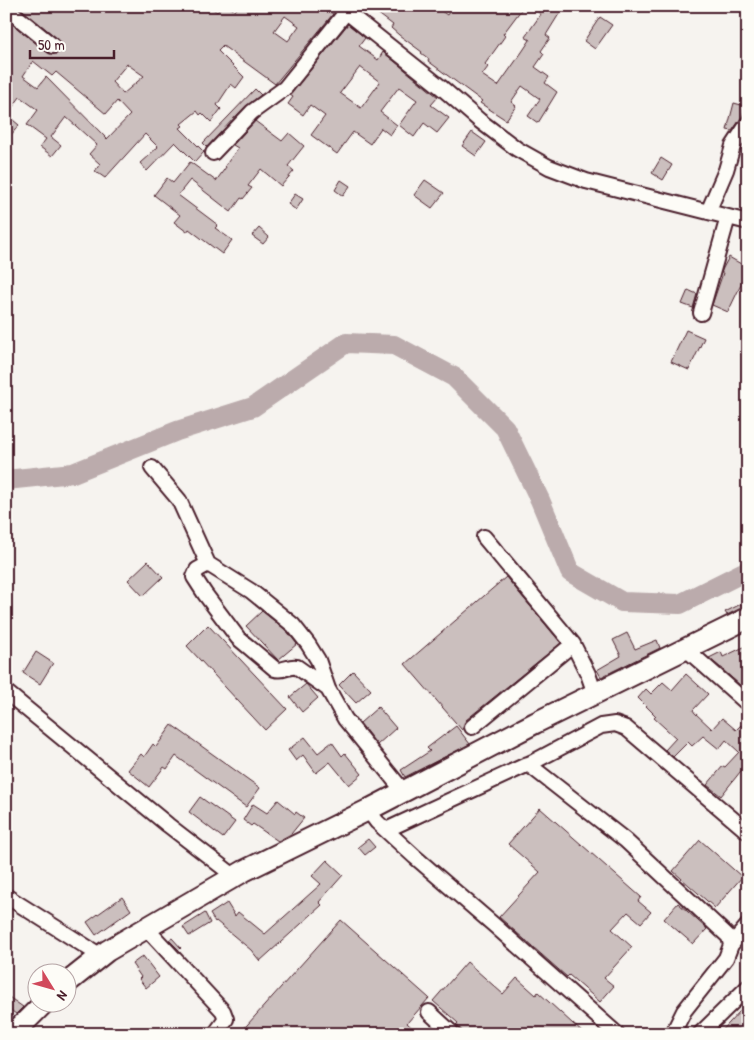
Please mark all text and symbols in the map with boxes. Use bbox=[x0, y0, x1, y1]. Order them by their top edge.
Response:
scale bar bbox=[30, 28, 114, 60]
text: 50 m bbox=[38, 34, 65, 55]
north arrow bbox=[28, 962, 78, 1012]
text: N bbox=[53, 987, 73, 1005]

